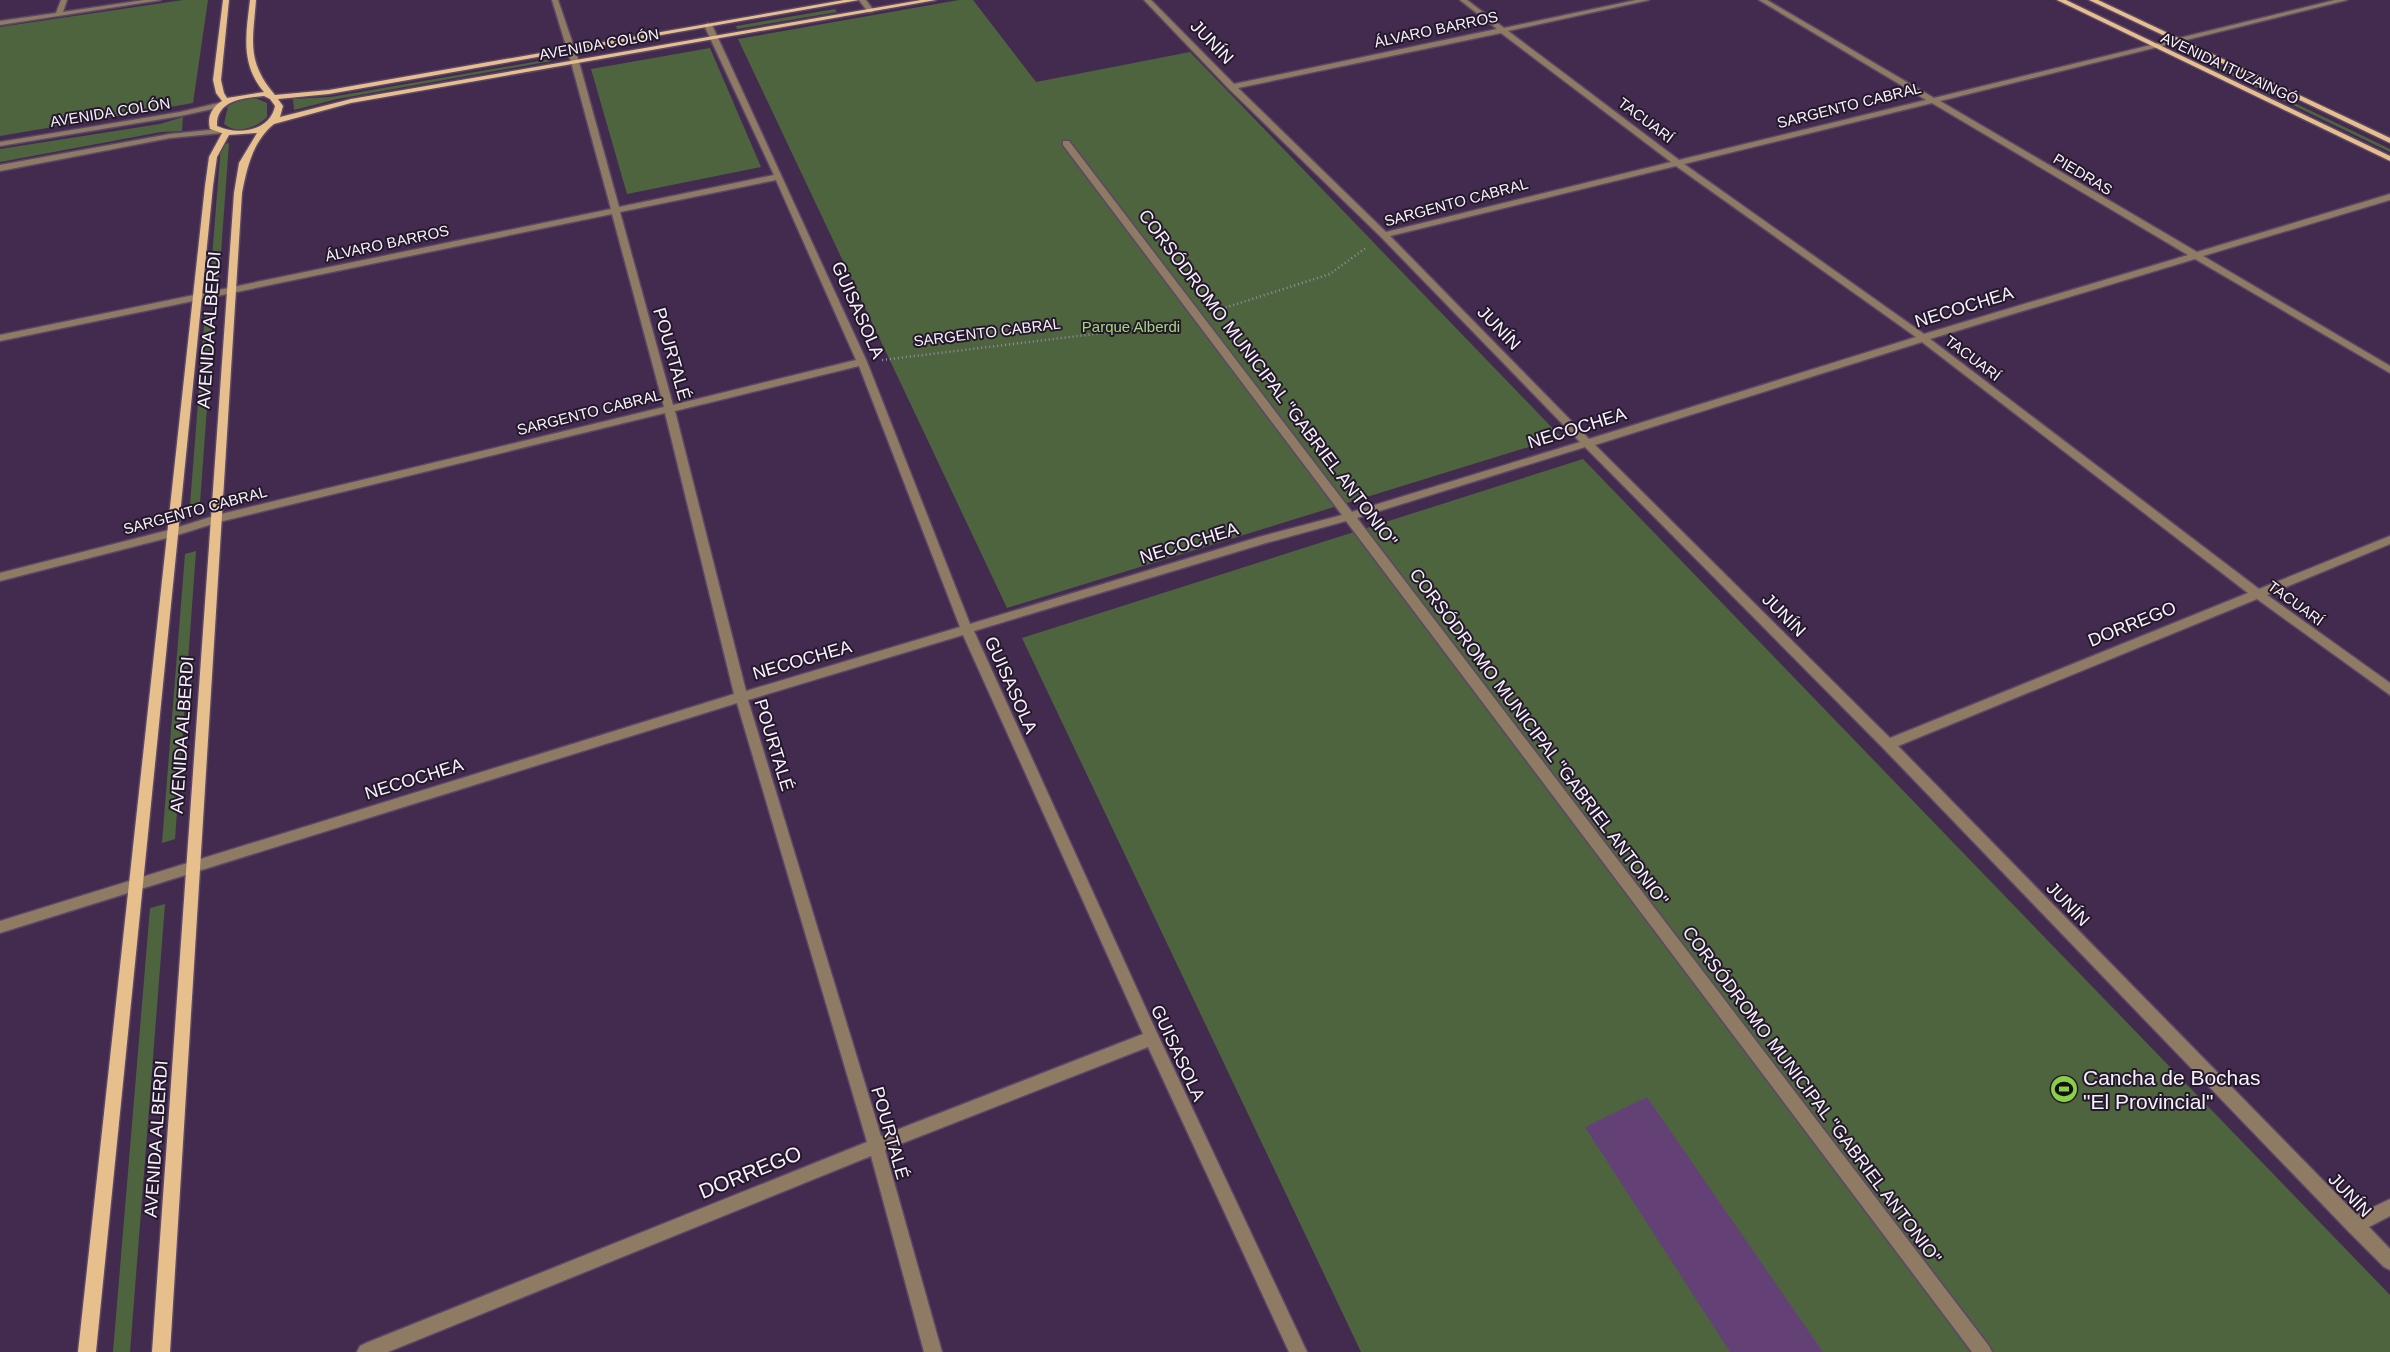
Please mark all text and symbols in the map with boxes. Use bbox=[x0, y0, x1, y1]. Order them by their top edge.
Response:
street label: ÁLVARO BARROS bbox=[1373, 8, 1499, 50]
street label: JUNÍN bbox=[1186, 16, 1238, 68]
street label: AVENIDA COLÓN bbox=[538, 25, 660, 63]
street label: AVENIDA ITUZAINGÓ bbox=[2159, 29, 2301, 107]
street label: SARGENTO CABRAL bbox=[1775, 79, 1923, 131]
street label: AVENIDA COLÓN bbox=[49, 94, 171, 130]
street label: TACUARÍ bbox=[1615, 94, 1678, 147]
street label: PIEDRAS bbox=[2050, 150, 2116, 198]
street label: SARGENTO CABRAL bbox=[1382, 175, 1530, 229]
street label: CORSÓDROMO MUNICIPAL "GABRIEL ANTONIO" bbox=[1135, 205, 1402, 550]
street label: ÁLVARO BARROS bbox=[324, 222, 450, 264]
street label: AVENIDA ALBERDI bbox=[194, 251, 224, 409]
street label: GUISASOLA bbox=[828, 258, 888, 362]
street label: NECOCHEA bbox=[1912, 283, 2016, 331]
street label: JUNÍN bbox=[1473, 302, 1525, 354]
street label: POURTALÉ bbox=[649, 305, 695, 403]
street label: SARGENTO CABRAL bbox=[912, 315, 1062, 349]
park label: Parque Alberdi bbox=[1082, 318, 1180, 335]
street label: TACUARÍ bbox=[1942, 332, 2005, 385]
street label: SARGENTO CABRAL bbox=[515, 386, 663, 438]
street label: NECOCHEA bbox=[1525, 404, 1629, 452]
street label: SARGENTO CABRAL bbox=[121, 483, 269, 537]
street label: NECOCHEA bbox=[1137, 519, 1241, 567]
street label: CORSÓDROMO MUNICIPAL "GABRIEL ANTONIO" bbox=[1406, 564, 1673, 909]
street label: TACUARÍ bbox=[2265, 577, 2328, 629]
street label: JUNÍN bbox=[1758, 589, 1810, 641]
street label: DORREGO bbox=[2085, 597, 2179, 651]
street label: GUISASOLA bbox=[981, 633, 1041, 737]
street label: NECOCHEA bbox=[750, 636, 854, 684]
street label: AVENIDA ALBERDI bbox=[167, 656, 197, 814]
street label: POURTALÉ bbox=[750, 696, 798, 794]
street label: NECOCHEA bbox=[362, 755, 466, 803]
street label: JUNÍN bbox=[2042, 878, 2094, 930]
street label: CORSÓDROMO MUNICIPAL "GABRIEL ANTONIO" bbox=[1679, 922, 1946, 1267]
street label: GUISASOLA bbox=[1147, 1002, 1209, 1104]
street label: AVENIDA ALBERDI bbox=[141, 1060, 171, 1218]
place label: Cancha de Bochas "El Provincial" bbox=[2083, 1066, 2260, 1113]
sports icon: Cancha de Bochas "El Provincial" bbox=[2049, 1074, 2079, 1104]
street label: POURTALÉ bbox=[867, 1084, 913, 1182]
street label: DORREGO bbox=[695, 1141, 805, 1203]
street label: JUNÍN bbox=[2324, 1169, 2376, 1221]

